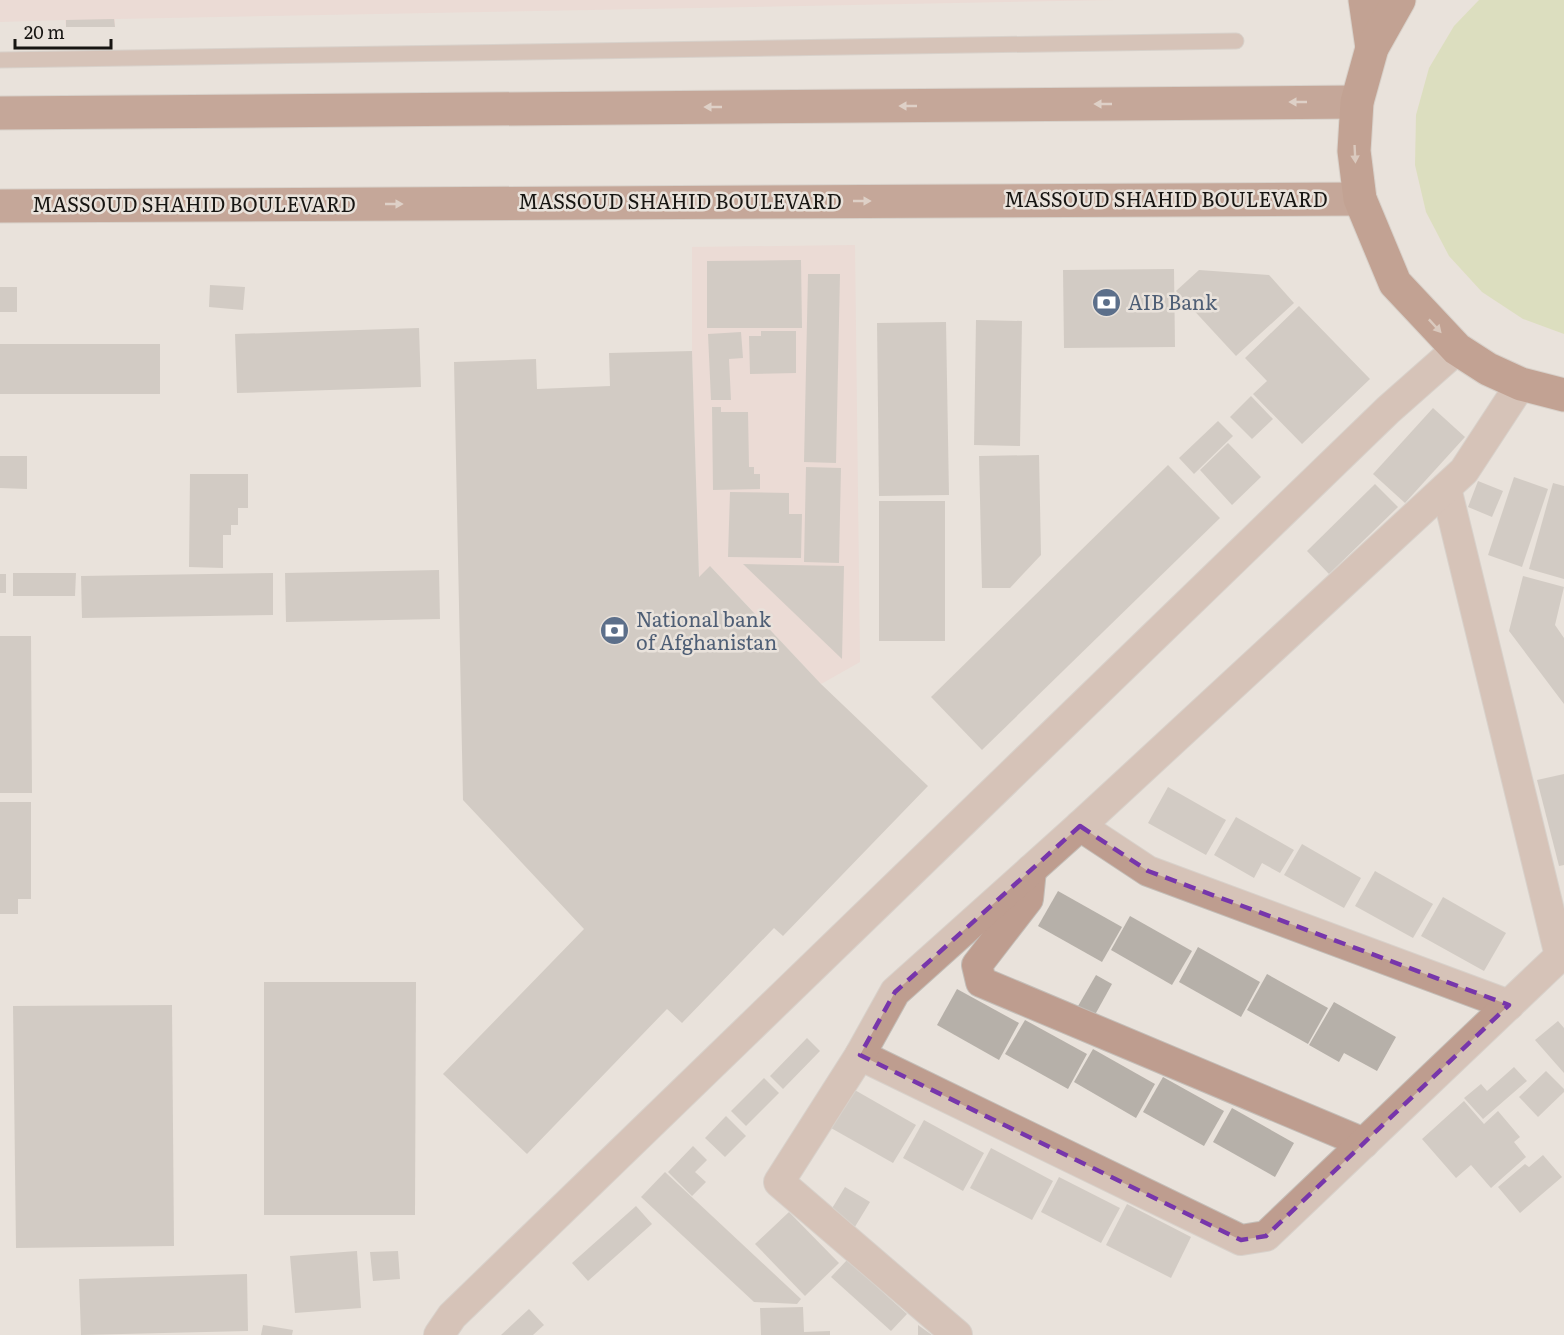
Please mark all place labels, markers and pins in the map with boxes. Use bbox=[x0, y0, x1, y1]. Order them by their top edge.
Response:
place label: AIB Bank bbox=[1128, 286, 1218, 316]
bank icon: AIB Bank bbox=[1091, 287, 1123, 319]
place label: National bank of Afghanistan bbox=[636, 603, 777, 656]
bank icon: National bank of Afghanistan bbox=[599, 615, 631, 647]

